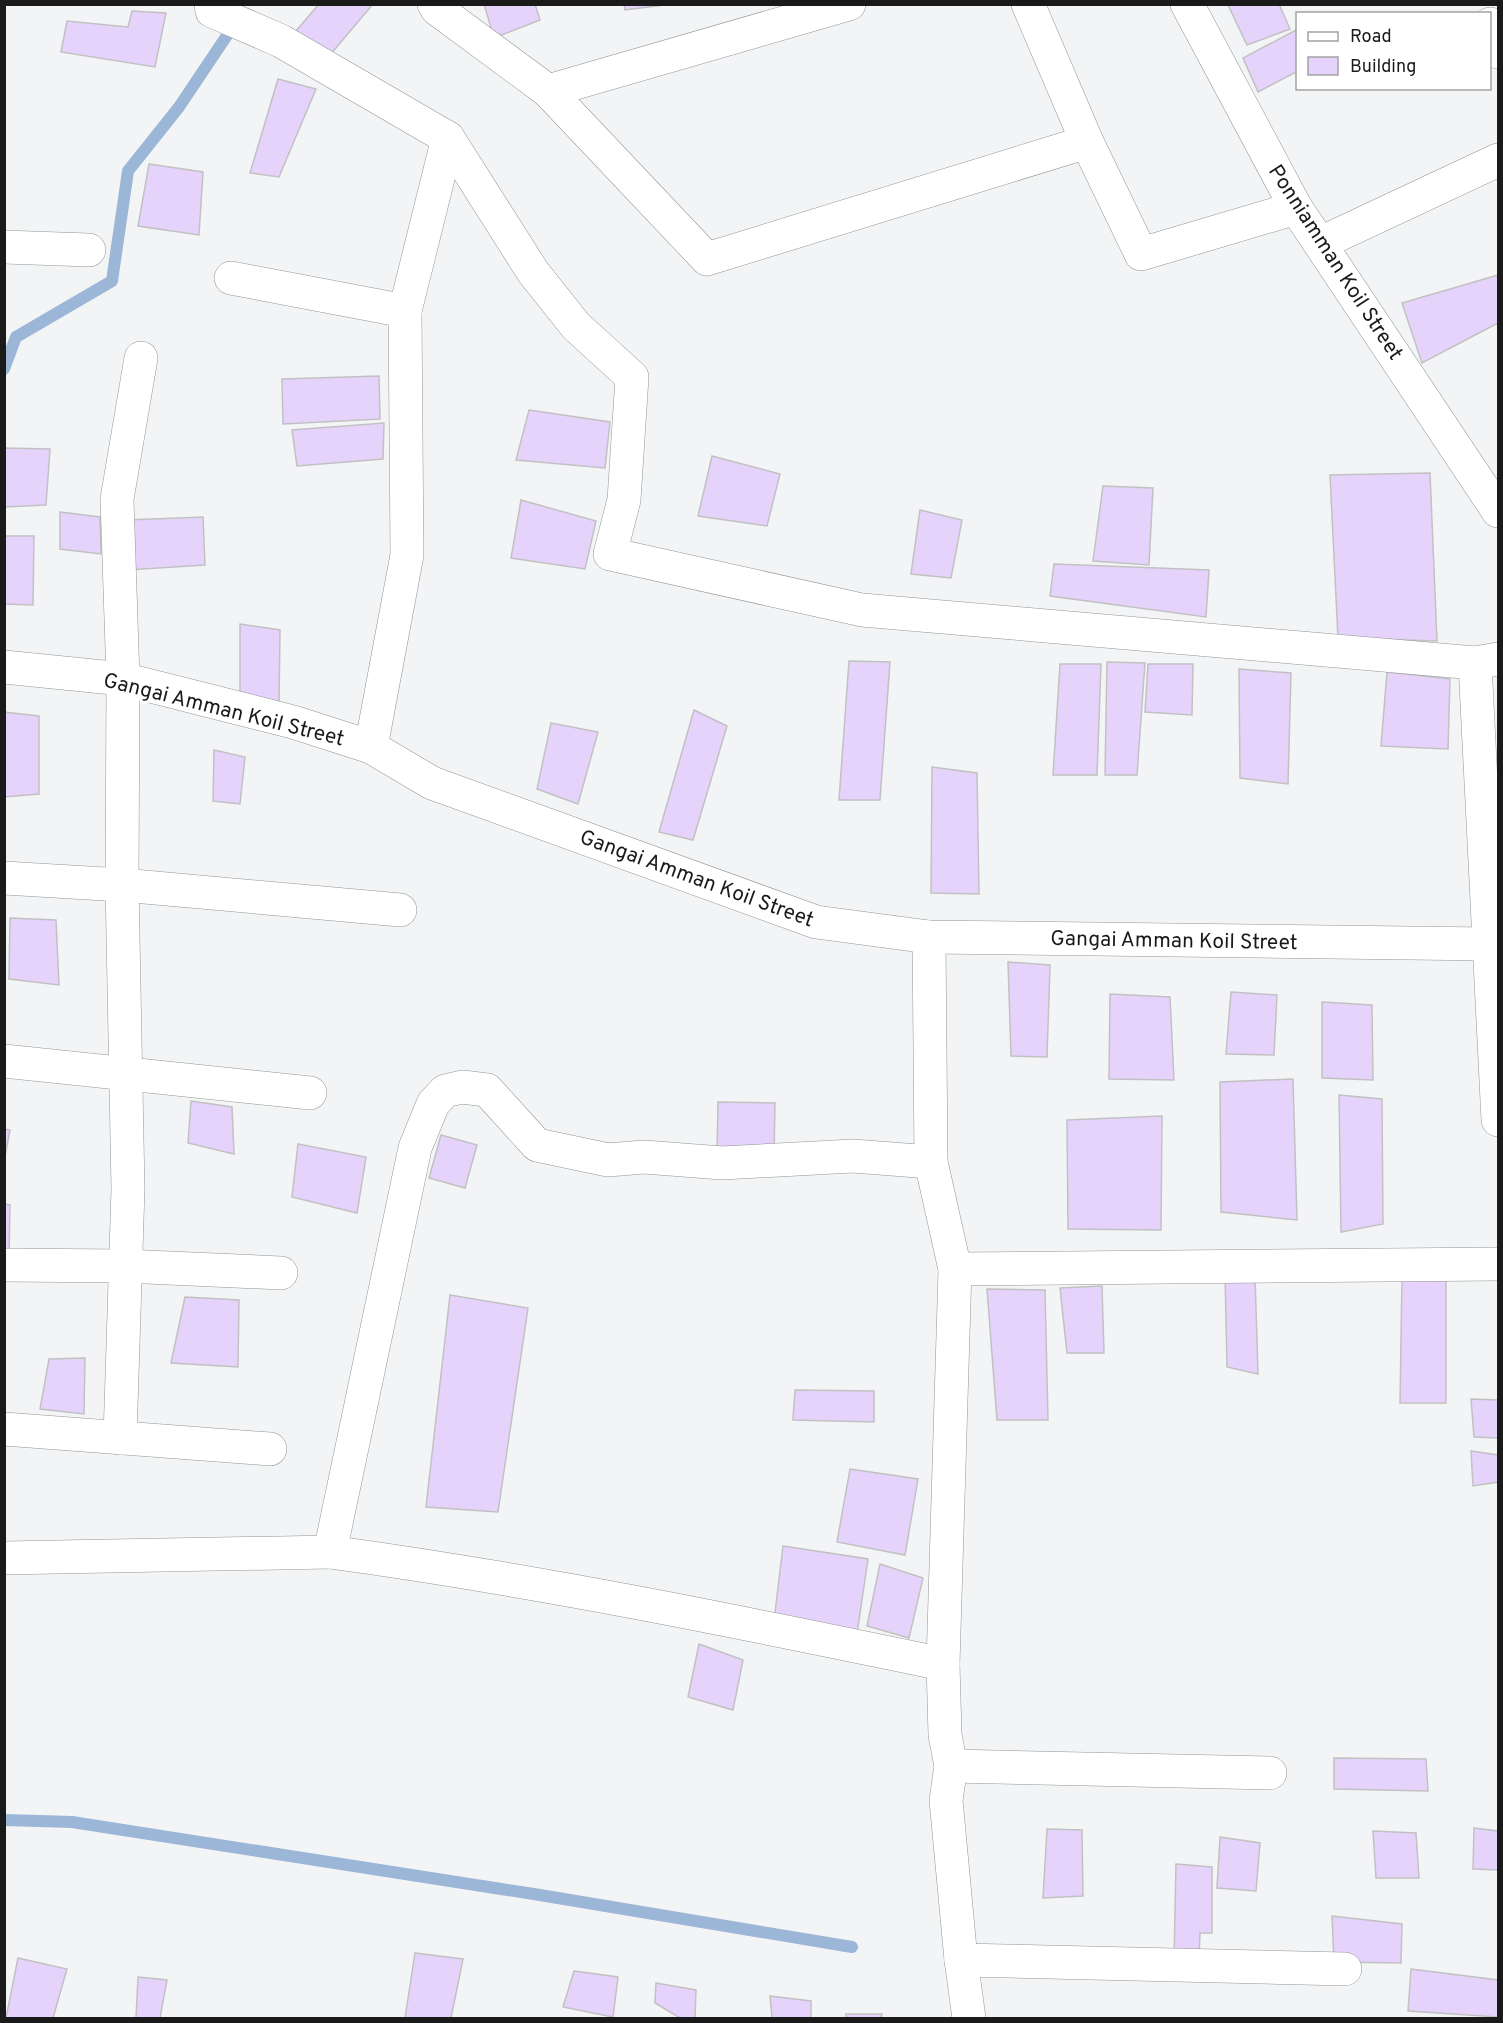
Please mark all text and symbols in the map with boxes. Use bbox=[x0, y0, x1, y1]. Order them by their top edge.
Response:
legend bbox=[1296, 12, 1491, 90]
text: Road bbox=[1350, 26, 1392, 49]
text: Building bbox=[1350, 56, 1416, 79]
street label: Ponniamman Koil Street bbox=[1261, 160, 1408, 366]
street label: Gangai Amman Koil Street bbox=[100, 667, 347, 753]
street label: Gangai Amman Koil Street bbox=[576, 824, 817, 934]
street label: Gangai Amman Koil Street bbox=[1050, 926, 1298, 957]

